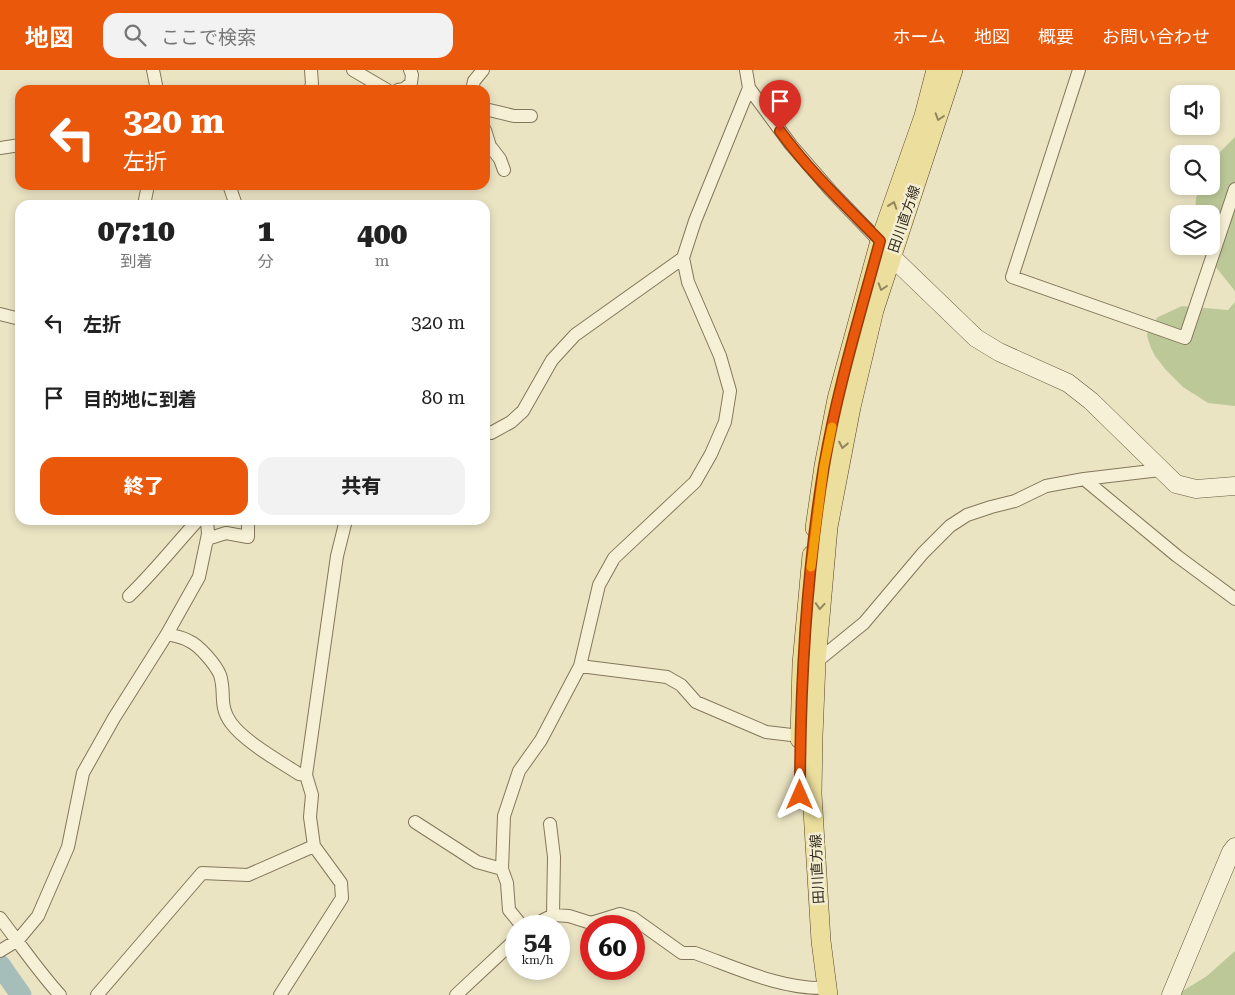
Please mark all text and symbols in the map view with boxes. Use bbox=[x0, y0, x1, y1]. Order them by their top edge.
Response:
search box bbox=[103, 13, 453, 58]
icon: search bbox=[121, 21, 149, 49]
text: 地図 bbox=[25, 24, 73, 52]
text: ここで検索 bbox=[161, 26, 256, 49]
text: ホーム bbox=[893, 26, 946, 47]
text: 地図 bbox=[974, 26, 1010, 47]
text: 概要 bbox=[1038, 26, 1074, 47]
text: お問い合わせ bbox=[1102, 26, 1210, 47]
pin bbox=[759, 80, 801, 131]
map controls bbox=[1170, 85, 1220, 255]
button: sound bbox=[1170, 85, 1220, 135]
icon: arrive bbox=[766, 87, 794, 115]
text: 320 m bbox=[123, 101, 224, 142]
icon: left bbox=[40, 105, 105, 170]
one-way arrow bbox=[934, 112, 944, 120]
button: search bbox=[1170, 145, 1220, 195]
text: 左折 bbox=[123, 149, 167, 174]
street label: 田川直方線 bbox=[885, 183, 923, 255]
one-way arrow bbox=[887, 201, 897, 210]
button: layers bbox=[1170, 205, 1220, 255]
text: 07:10 bbox=[98, 213, 175, 248]
text: 1 bbox=[257, 213, 274, 248]
text: 400 bbox=[357, 216, 407, 251]
text: m bbox=[375, 251, 389, 270]
text: 到着 bbox=[120, 252, 152, 271]
text: 分 bbox=[258, 252, 274, 271]
one-way arrow bbox=[877, 283, 887, 291]
icon: left bbox=[40, 309, 68, 337]
text: 320 m bbox=[411, 311, 465, 334]
text: 左折 bbox=[83, 313, 121, 336]
icon: arrive bbox=[40, 384, 68, 412]
text: 80 m bbox=[422, 386, 465, 409]
text: 目的地に到着 bbox=[83, 388, 197, 411]
one-way arrow bbox=[839, 441, 849, 449]
button: 終了 bbox=[40, 457, 248, 515]
button: 共有 bbox=[258, 457, 465, 515]
one-way arrow bbox=[815, 602, 826, 610]
position arrow bbox=[773, 768, 825, 820]
street label: 田川直方線 bbox=[807, 834, 827, 904]
speed limit sign: 60 bbox=[580, 915, 645, 980]
text: 54 bbox=[523, 927, 552, 956]
text: km/h bbox=[521, 953, 554, 967]

